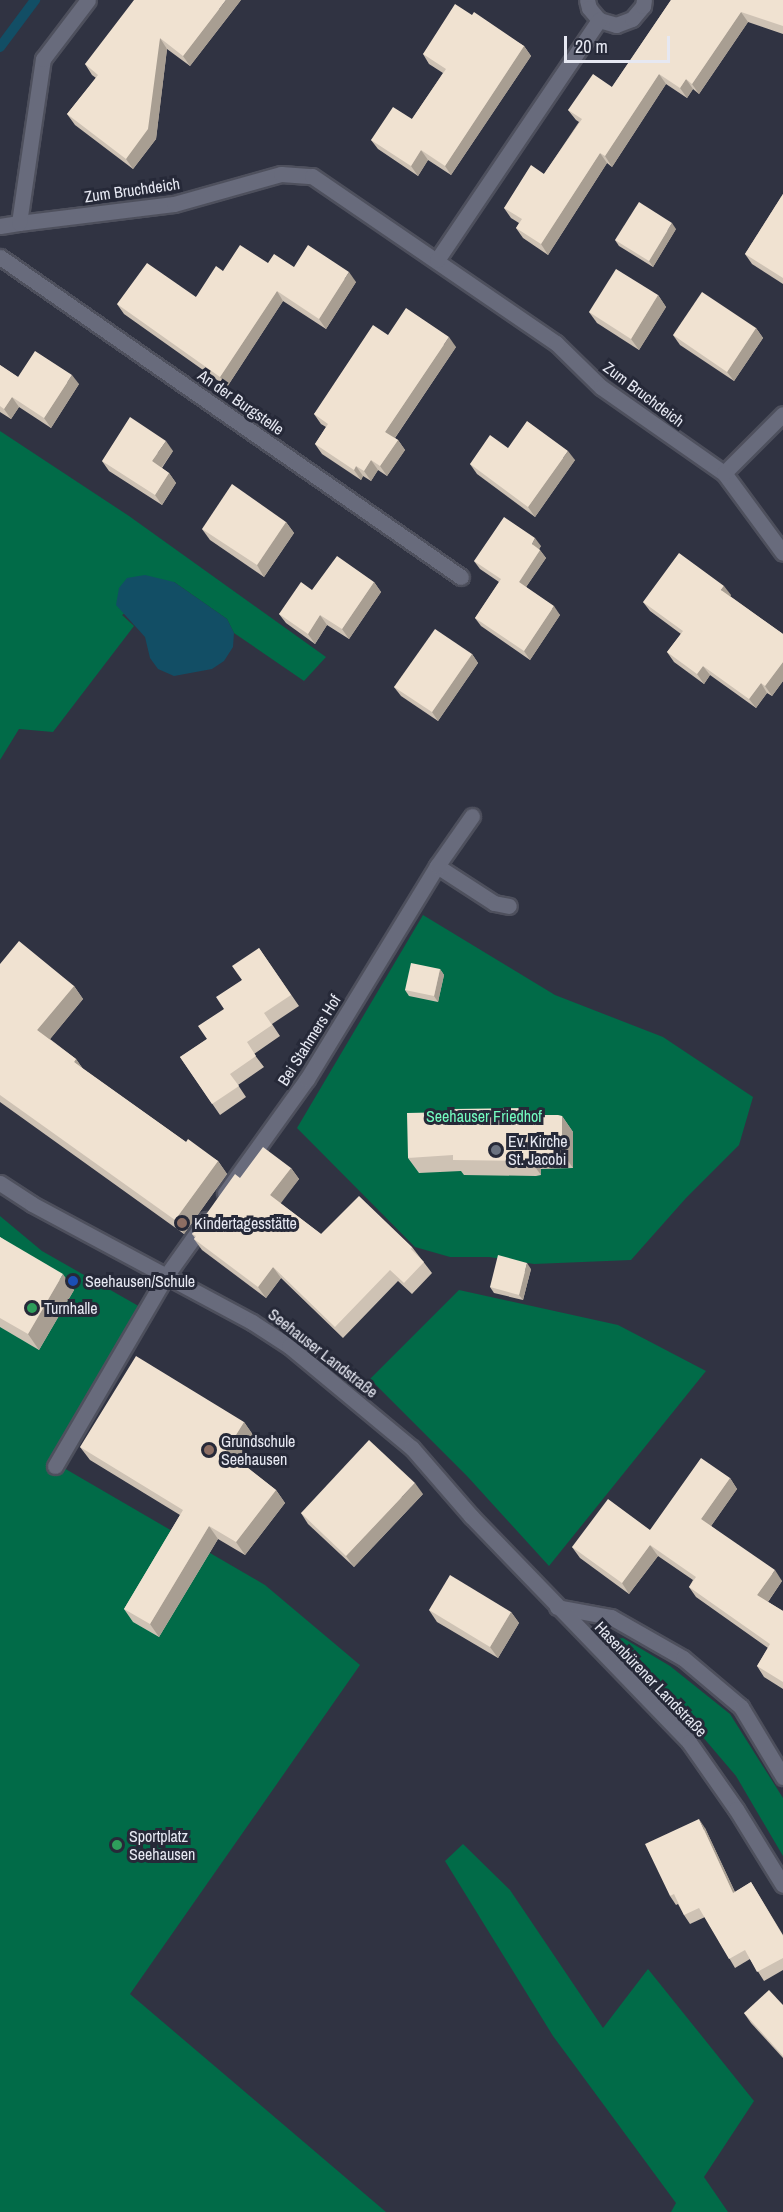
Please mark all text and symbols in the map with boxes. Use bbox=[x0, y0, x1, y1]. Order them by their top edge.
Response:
scale bar bbox=[567, 24, 674, 62]
text: 20 m bbox=[575, 34, 608, 59]
street label: Zum Bruchdeich bbox=[83, 174, 181, 206]
street label: Zum Bruchdeich bbox=[600, 357, 688, 431]
street label: An der Burgstelle bbox=[194, 365, 288, 439]
street label: Bei Stahmers Hof bbox=[273, 991, 345, 1089]
park label: Seehauser Friedhof bbox=[426, 1106, 542, 1126]
place label: Ev. Kirche St. Jacobi bbox=[508, 1131, 568, 1169]
marker: Ev. Kirche St. Jacobi bbox=[489, 1143, 503, 1157]
place label: Kindertagesstätte bbox=[194, 1213, 297, 1233]
marker: Kindertagesstätte bbox=[175, 1216, 189, 1230]
place label: Seehausen/Schule bbox=[85, 1271, 195, 1291]
marker: Seehausen/Schule bbox=[66, 1274, 80, 1288]
place label: Turnhalle bbox=[44, 1298, 98, 1318]
marker: Turnhalle bbox=[25, 1301, 39, 1315]
street label: Seehauser Landstraße bbox=[265, 1304, 381, 1402]
place label: Grundschule Seehausen bbox=[221, 1431, 295, 1469]
marker: Grundschule Seehausen bbox=[202, 1443, 216, 1457]
street label: Hasenbürener Landstraße bbox=[591, 1617, 711, 1741]
place label: Sportplatz Seehausen bbox=[129, 1826, 195, 1864]
marker: Sportplatz Seehausen bbox=[110, 1838, 124, 1852]

